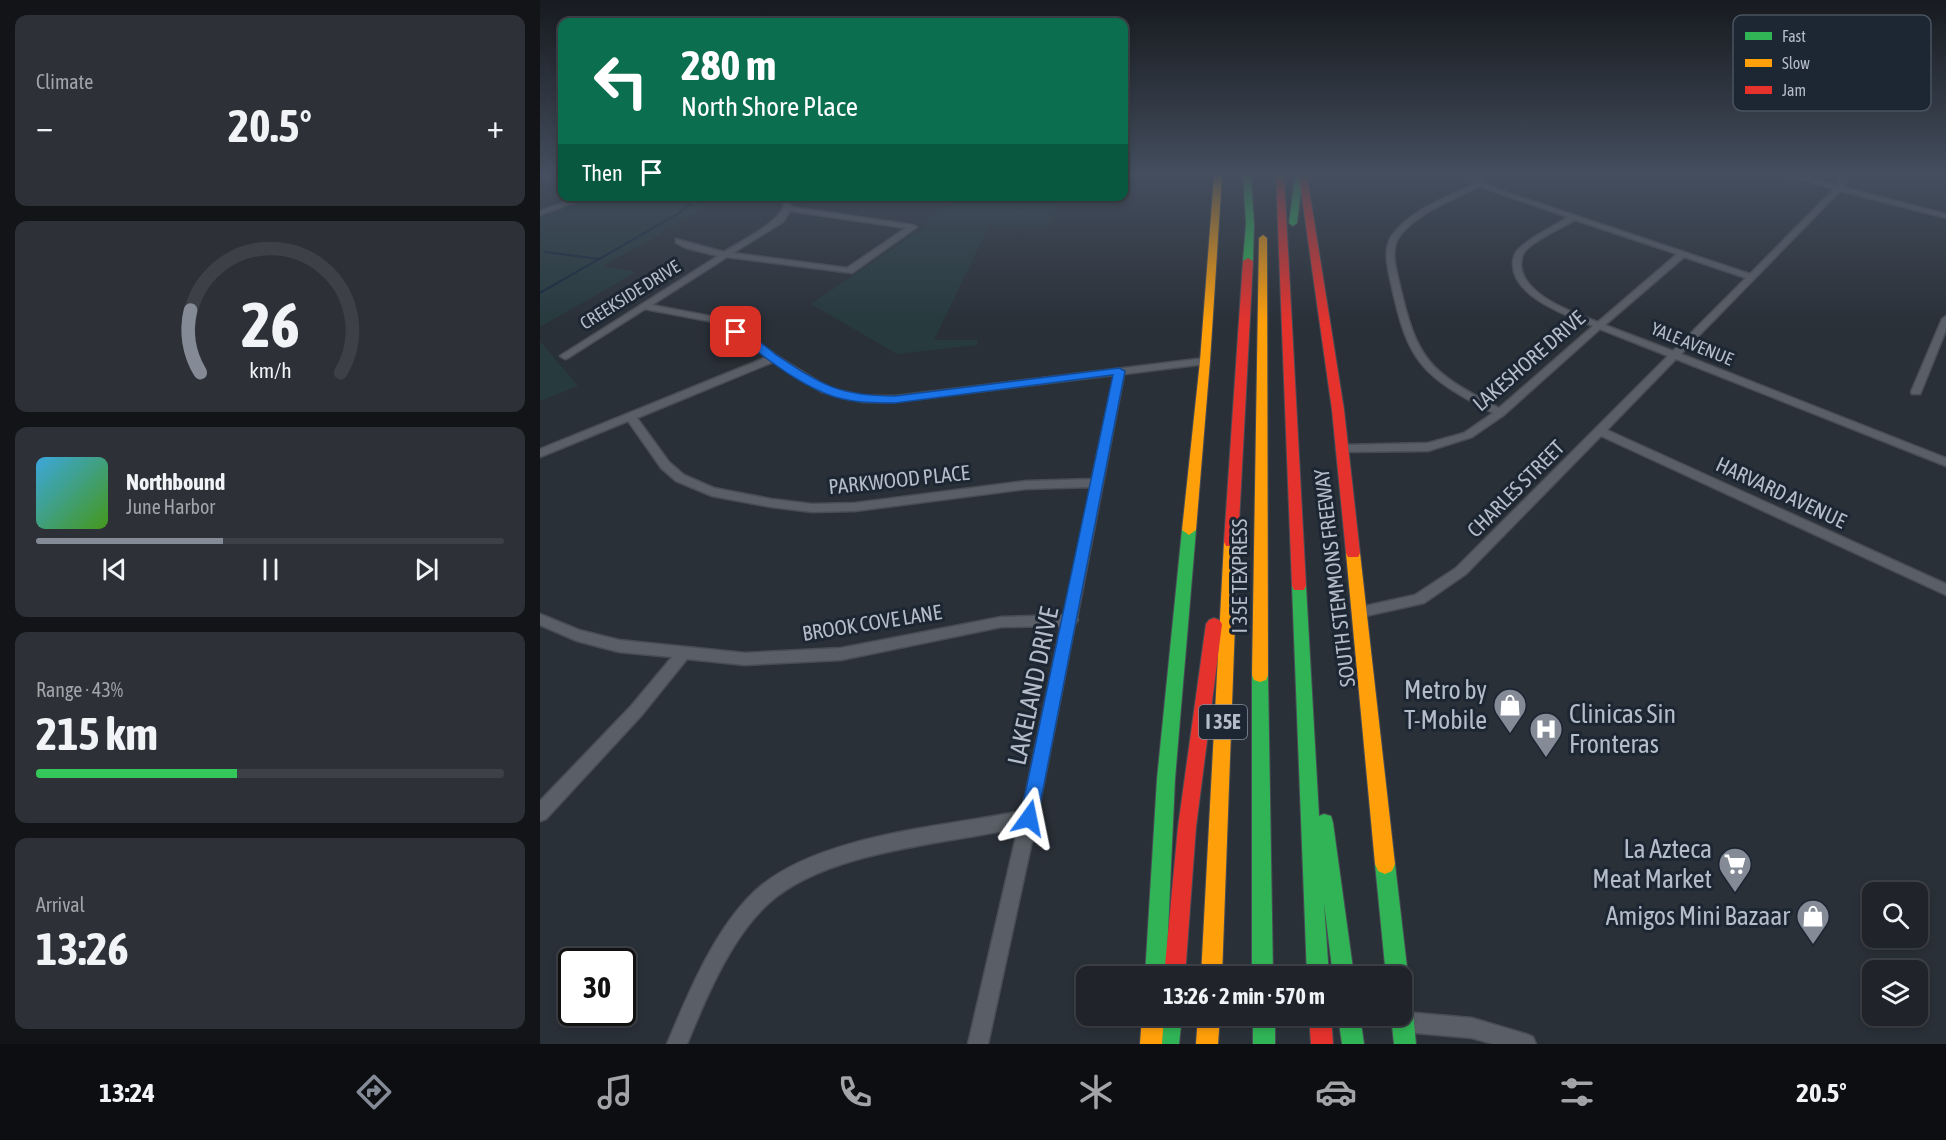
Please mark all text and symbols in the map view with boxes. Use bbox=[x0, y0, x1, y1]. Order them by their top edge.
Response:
legend bbox=[1733, 15, 1931, 111]
text: Fast bbox=[1782, 27, 1806, 45]
text: 280 m bbox=[681, 41, 776, 89]
icon: left bbox=[582, 42, 660, 120]
text: Slow bbox=[1782, 54, 1810, 72]
text: Climate bbox=[36, 70, 93, 93]
text: Jam bbox=[1782, 81, 1806, 99]
text: North Shore Place bbox=[681, 91, 858, 122]
text: 20.5° bbox=[228, 100, 312, 152]
text: − bbox=[36, 107, 53, 145]
text: + bbox=[487, 107, 504, 145]
icon: arrive bbox=[635, 156, 668, 189]
text: Then bbox=[582, 160, 623, 186]
street label: CREEKSIDE DRIVE bbox=[576, 255, 684, 334]
text: 26 bbox=[241, 289, 299, 360]
street label: LAKESHORE DRIVE bbox=[1468, 305, 1589, 415]
pin bbox=[710, 306, 761, 357]
icon: arrive bbox=[719, 315, 752, 348]
street label: YALE AVENUE bbox=[1648, 318, 1737, 370]
text: km/h bbox=[249, 359, 291, 384]
street label: CHARLES STREET bbox=[1462, 435, 1569, 542]
street label: HARVARD AVENUE bbox=[1712, 451, 1850, 533]
street label: PARKWOOD PLACE bbox=[827, 460, 971, 498]
street label: SOUTH STEMMONS FREEWAY bbox=[1309, 467, 1359, 689]
text: Northbound bbox=[126, 469, 225, 495]
text: June Harbor bbox=[126, 495, 215, 518]
street label: I 35E TEXPRESS bbox=[1227, 518, 1251, 633]
icon: previous bbox=[98, 553, 131, 586]
icon: pause bbox=[254, 553, 287, 586]
icon: next bbox=[410, 553, 443, 586]
street label: BROOK COVE LANE bbox=[800, 599, 943, 645]
street label: LAKELAND DRIVE bbox=[1002, 604, 1064, 768]
place label: Metro by T-Mobile bbox=[1404, 675, 1487, 735]
text: Range · 43% bbox=[36, 678, 123, 701]
shop icon: Metro by T-Mobile bbox=[1492, 687, 1528, 734]
place label: Clinicas Sin Fronteras bbox=[1569, 699, 1676, 759]
road number: I 35E bbox=[1199, 705, 1247, 739]
text: 215 km bbox=[36, 708, 158, 760]
hospital icon: Clinicas Sin Fronteras bbox=[1528, 711, 1564, 758]
position arrow bbox=[997, 786, 1061, 850]
place label: La Azteca Meat Market bbox=[1592, 834, 1712, 894]
supermarket icon: La Azteca Meat Market bbox=[1717, 846, 1753, 893]
map controls bbox=[1862, 882, 1928, 1026]
button: search bbox=[1862, 882, 1928, 948]
text: Arrival bbox=[36, 893, 85, 916]
shop icon: Amigos Mini Bazaar bbox=[1795, 898, 1831, 945]
place label: Amigos Mini Bazaar bbox=[1606, 901, 1790, 931]
text: 13:26 bbox=[36, 923, 129, 975]
speed limit sign: 30 bbox=[558, 948, 636, 1026]
button: layers bbox=[1862, 960, 1928, 1026]
text: 13:26 · 2 min · 570 m bbox=[1163, 983, 1325, 1009]
icon: directions bbox=[353, 1071, 395, 1113]
icon: music bbox=[594, 1071, 636, 1113]
icon: phone bbox=[834, 1071, 876, 1113]
icon: climate bbox=[1075, 1071, 1117, 1113]
icon: car bbox=[1315, 1071, 1357, 1113]
icon: filters bbox=[1556, 1071, 1598, 1113]
text: 13:24 bbox=[99, 1077, 155, 1108]
text: 20.5° bbox=[1796, 1077, 1847, 1108]

